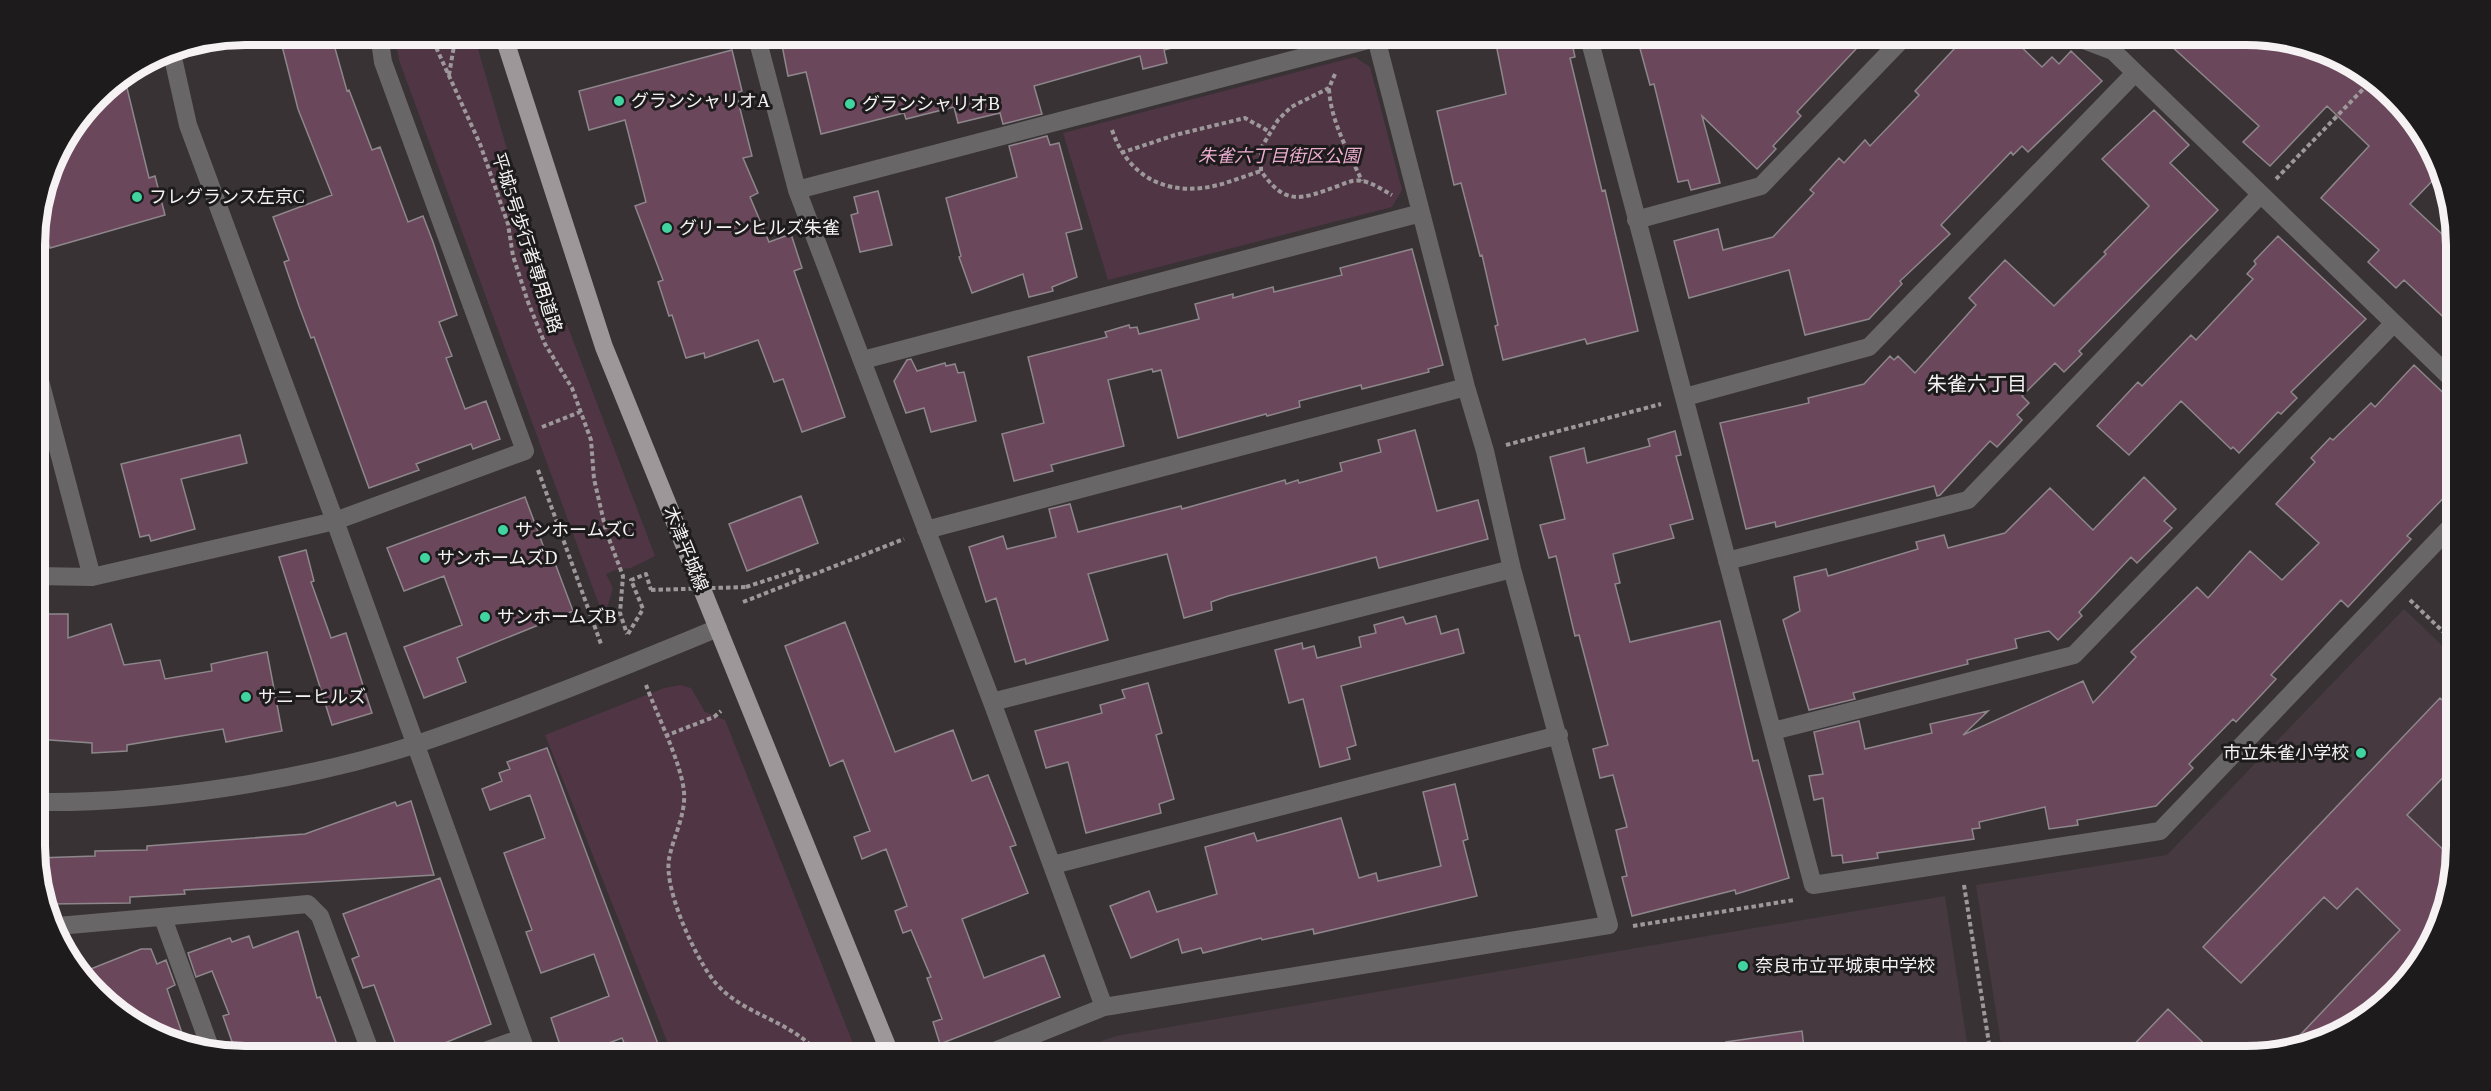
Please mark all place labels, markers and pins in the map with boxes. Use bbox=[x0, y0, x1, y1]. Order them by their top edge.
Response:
place label: グランシャリオA bbox=[631, 91, 770, 111]
marker: グランシャリオA bbox=[612, 94, 626, 108]
place label: グランシャリオB bbox=[862, 94, 1000, 114]
marker: グランシャリオB bbox=[843, 97, 857, 111]
place label: フレグランス左京C bbox=[149, 187, 305, 207]
marker: フレグランス左京C bbox=[130, 190, 144, 204]
place label: グリーンヒルズ朱雀 bbox=[679, 218, 840, 238]
marker: グリーンヒルズ朱雀 bbox=[660, 221, 674, 235]
place label: サンホームズC bbox=[515, 520, 634, 540]
marker: サンホームズC bbox=[496, 523, 510, 537]
place label: サンホームズD bbox=[437, 548, 557, 568]
marker: サンホームズD bbox=[418, 551, 432, 565]
place label: サンホームズB bbox=[497, 607, 616, 627]
marker: サンホームズB bbox=[478, 610, 492, 624]
place label: サニーヒルズ bbox=[258, 687, 366, 707]
marker: サニーヒルズ bbox=[239, 690, 253, 704]
place label: 市立朱雀小学校 bbox=[2223, 743, 2349, 763]
marker: 市立朱雀小学校 bbox=[2354, 746, 2368, 760]
place label: 奈良市立平城東中学校 bbox=[1755, 956, 1935, 976]
marker: 奈良市立平城東中学校 bbox=[1736, 959, 1750, 973]

